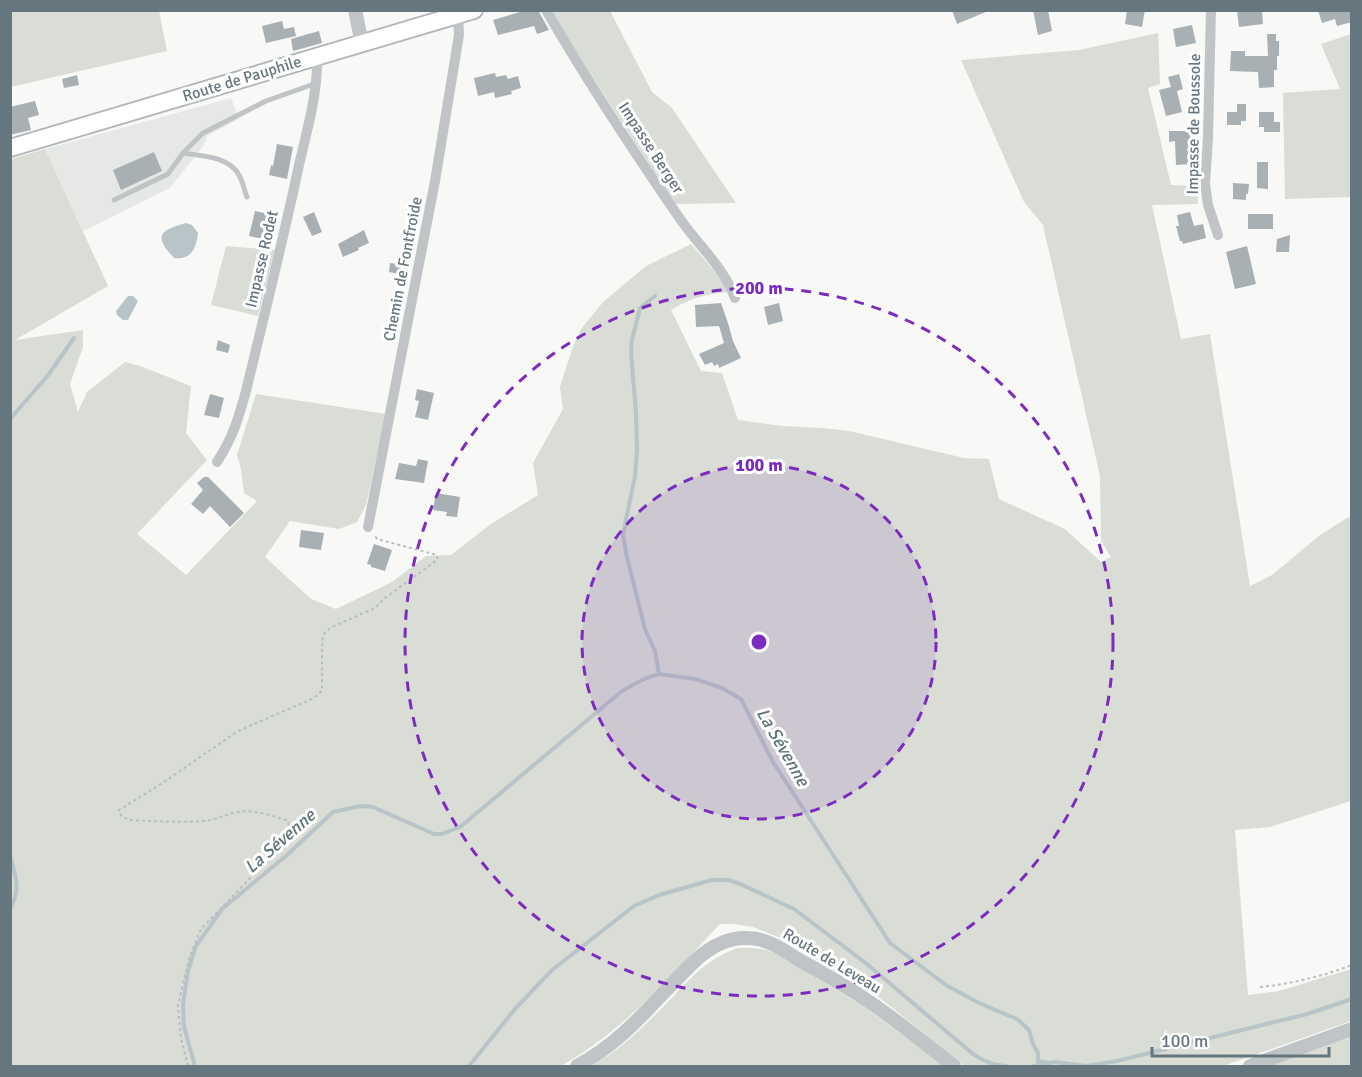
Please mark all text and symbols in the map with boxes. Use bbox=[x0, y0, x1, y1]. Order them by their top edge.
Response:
street label: Route de Pauphile bbox=[180, 51, 304, 107]
street label: Impasse de Boussole bbox=[1183, 53, 1205, 195]
street label: Impasse Berger bbox=[614, 98, 688, 198]
street label: Chemin de Fontfroide bbox=[379, 195, 427, 343]
street label: Impasse Rodet bbox=[241, 208, 283, 310]
text: 200 m bbox=[735, 277, 783, 299]
text: 100 m bbox=[735, 454, 783, 476]
centre of rings bbox=[749, 632, 769, 652]
water label: La Sévenne bbox=[752, 704, 815, 791]
water label: La Sévenne bbox=[240, 804, 321, 878]
street label: Route de Leveau bbox=[779, 924, 885, 998]
scale bar bbox=[1152, 1020, 1329, 1058]
text: 100 m bbox=[1161, 1030, 1208, 1052]

